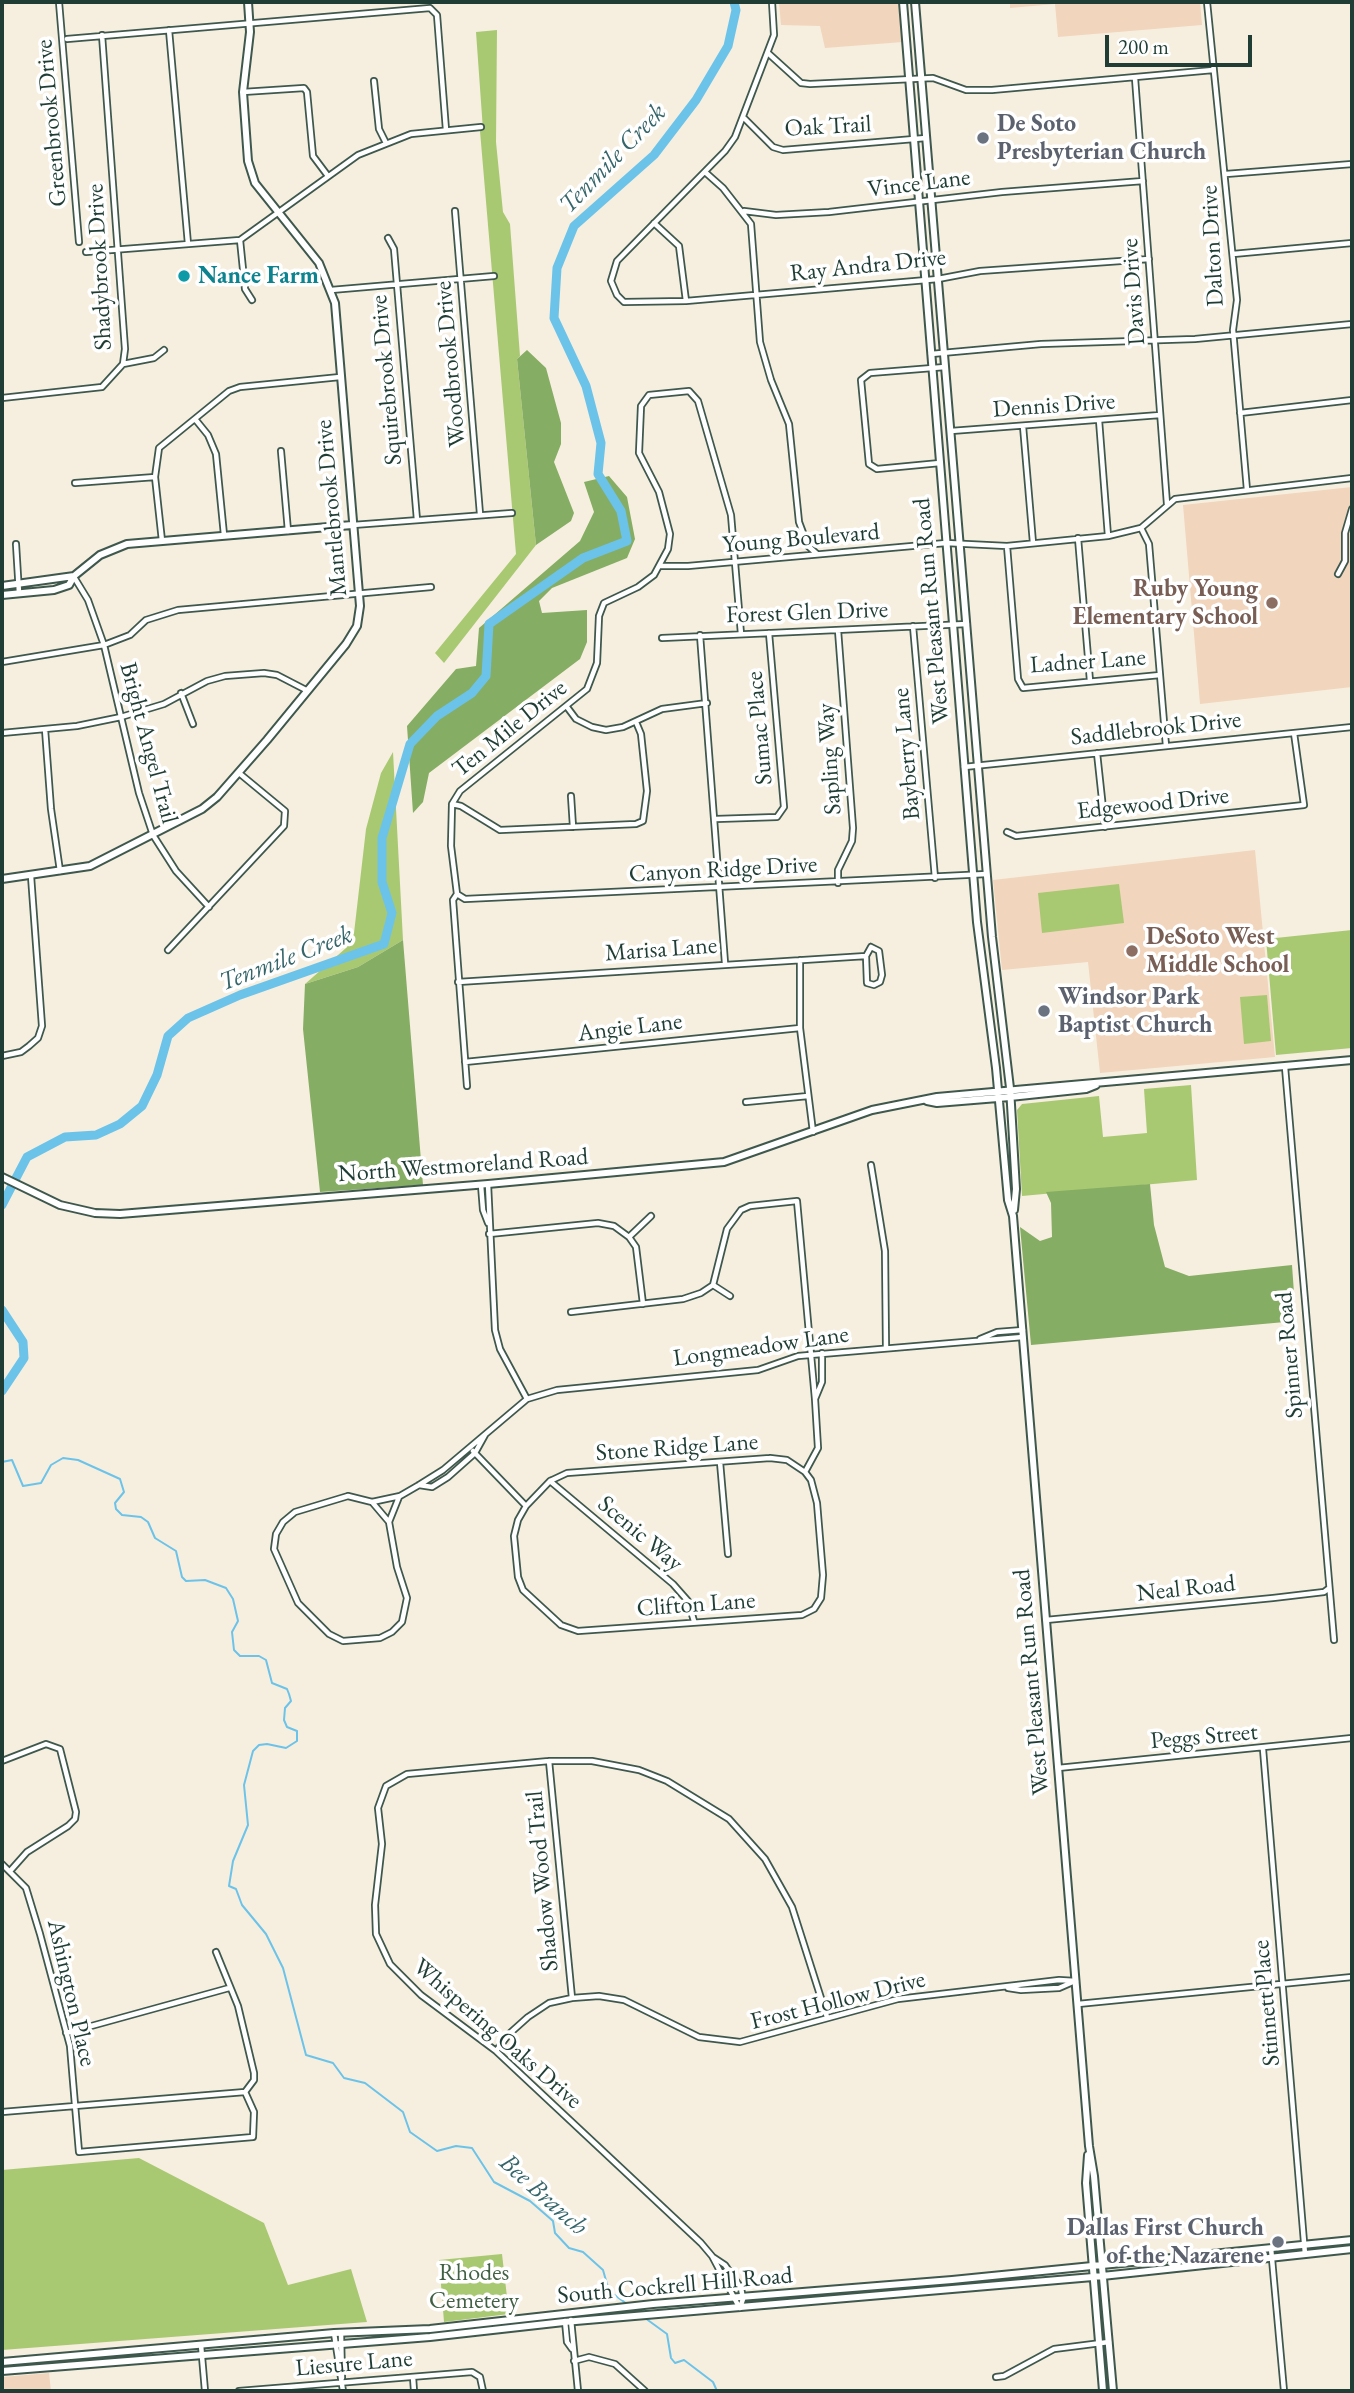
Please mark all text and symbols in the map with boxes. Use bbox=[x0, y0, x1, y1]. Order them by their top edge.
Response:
scale bar bbox=[1109, 21, 1256, 65]
text: 200 m bbox=[1118, 33, 1169, 60]
street label: Greenbrook Drive bbox=[30, 38, 74, 208]
water label: Tenmile Creek bbox=[553, 98, 673, 220]
street label: Oak Trail bbox=[784, 110, 872, 144]
place label: De Soto Presbyterian Church bbox=[997, 110, 1206, 166]
marker: De Soto Presbyterian Church bbox=[975, 130, 991, 146]
street label: Vince Lane bbox=[866, 163, 972, 205]
street label: Shadybrook Drive bbox=[81, 183, 119, 351]
street label: Dalton Drive bbox=[1195, 185, 1231, 307]
street label: Davis Drive bbox=[1116, 237, 1152, 347]
street label: Ray Andra Drive bbox=[789, 243, 947, 289]
place label: Nance Farm bbox=[198, 262, 319, 290]
marker: Nance Farm bbox=[176, 268, 192, 284]
street label: Woodbrook Drive bbox=[429, 280, 473, 448]
street label: Squirebrook Drive bbox=[365, 294, 409, 466]
street label: Dennis Drive bbox=[992, 387, 1116, 425]
street label: Mantlebrook Drive bbox=[310, 419, 354, 597]
street label: West Pleasant Run Road bbox=[908, 497, 956, 725]
street label: Young Boulevard bbox=[721, 518, 881, 560]
place label: Ruby Young Elementary School bbox=[1073, 575, 1258, 631]
marker: Ruby Young Elementary School bbox=[1264, 595, 1280, 611]
street label: Forest Glen Drive bbox=[725, 596, 889, 630]
street label: Ladner Lane bbox=[1029, 644, 1147, 680]
street label: Bright Angel Trail bbox=[113, 659, 183, 827]
street label: Sumac Place bbox=[741, 670, 779, 786]
street label: Ten Mile Drive bbox=[447, 674, 573, 784]
street label: Bayberry Lane bbox=[887, 687, 927, 821]
street label: Sapling Way bbox=[812, 702, 848, 816]
street label: Saddlebrook Drive bbox=[1069, 706, 1243, 752]
street label: Edgewood Drive bbox=[1076, 782, 1230, 826]
street label: Canyon Ridge Drive bbox=[628, 851, 818, 889]
water label: Tenmile Creek bbox=[215, 919, 357, 999]
place label: DeSoto West Middle School bbox=[1146, 923, 1289, 979]
street label: Marisa Lane bbox=[604, 932, 718, 968]
marker: DeSoto West Middle School bbox=[1124, 943, 1140, 959]
place label: Windsor Park Baptist Church bbox=[1058, 983, 1212, 1039]
marker: Windsor Park Baptist Church bbox=[1036, 1003, 1052, 1019]
street label: Angie Lane bbox=[576, 1007, 684, 1049]
street label: North Westmoreland Road bbox=[337, 1143, 589, 1189]
street label: Spinner Road bbox=[1270, 1290, 1310, 1420]
street label: Longmeadow Lane bbox=[671, 1320, 851, 1374]
street label: Stone Ridge Lane bbox=[595, 1428, 759, 1468]
street label: Scenic Way bbox=[592, 1490, 688, 1578]
street label: West Pleasant Run Road bbox=[1008, 1568, 1056, 1796]
street label: Neal Road bbox=[1135, 1570, 1237, 1608]
street label: Clifton Lane bbox=[636, 1586, 756, 1624]
street label: Peggs Street bbox=[1149, 1718, 1259, 1756]
street label: Shadow Wood Trail bbox=[521, 1789, 565, 1973]
street label: Ashington Place bbox=[40, 1917, 102, 2069]
street label: Stinnett Place bbox=[1247, 1939, 1287, 2067]
street label: Whispering Oaks Drive bbox=[407, 1953, 587, 2115]
street label: Frost Hollow Drive bbox=[748, 1965, 928, 2037]
water label: Bee Branch bbox=[493, 2147, 593, 2243]
place label: Dallas First Church of the Nazarene bbox=[1067, 2214, 1264, 2270]
marker: Dallas First Church of the Nazarene bbox=[1270, 2234, 1286, 2250]
park label: Rhodes Cemetery bbox=[429, 2259, 519, 2315]
street label: South Cockrell Hill Road bbox=[556, 2261, 794, 2311]
street label: Liesure Lane bbox=[294, 2345, 414, 2383]

